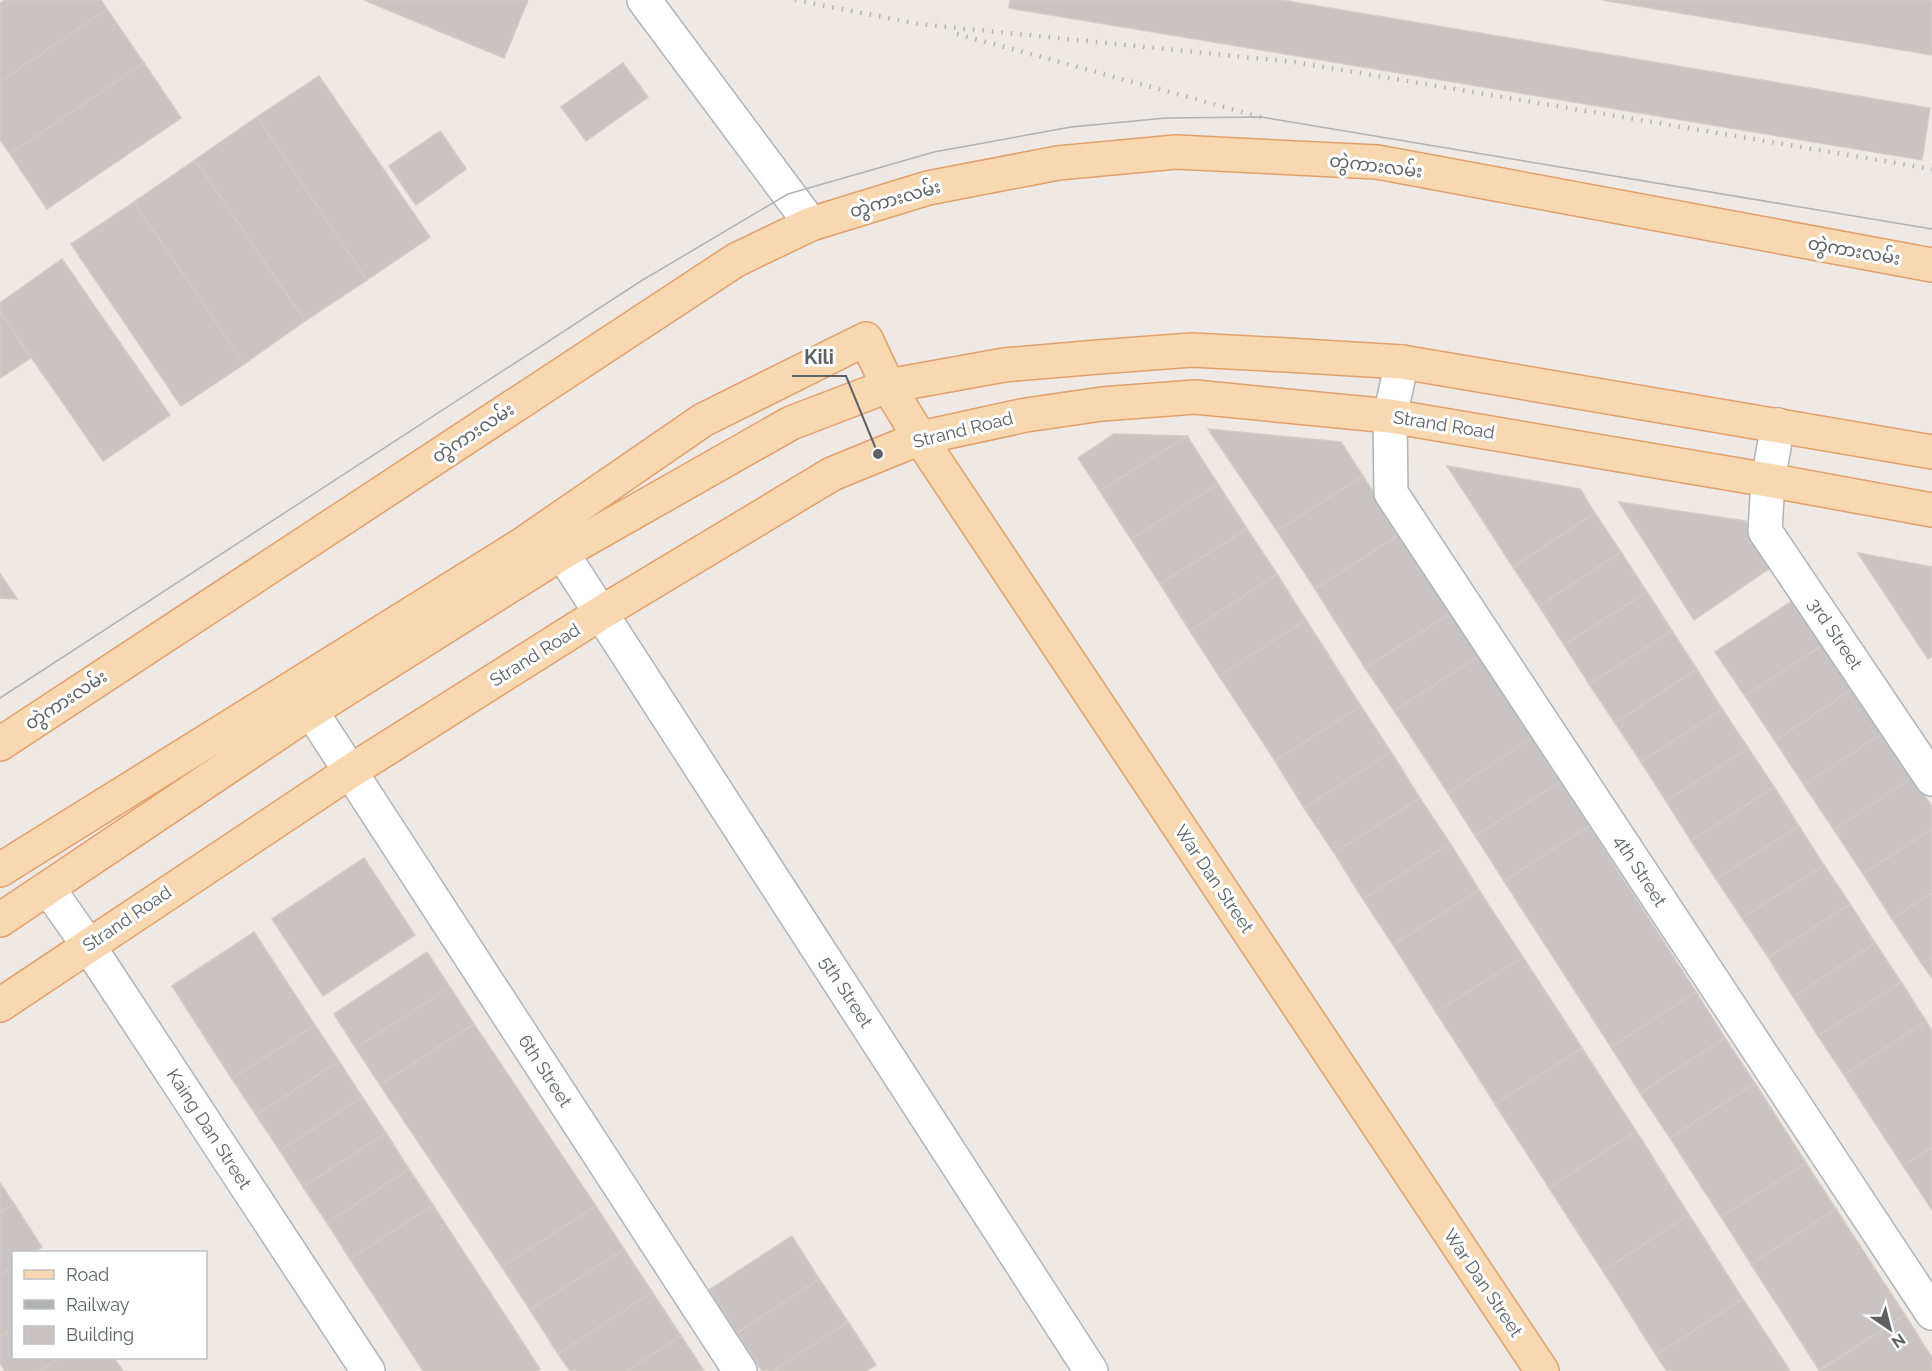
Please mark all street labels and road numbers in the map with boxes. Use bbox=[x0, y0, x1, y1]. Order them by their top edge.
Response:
street label: တွဲကားလမ်း bbox=[1328, 147, 1424, 187]
street label: တွဲကားလမ်း bbox=[846, 174, 944, 226]
street label: တွဲကားလမ်း bbox=[1805, 230, 1902, 274]
street label: တွဲကားလမ်း bbox=[427, 397, 520, 471]
street label: Strand Road bbox=[1392, 406, 1496, 443]
street label: Strand Road bbox=[911, 407, 1015, 452]
street label: 3rd Street bbox=[1804, 594, 1867, 673]
street label: Strand Road bbox=[486, 619, 584, 691]
street label: တွဲကားလမ်း bbox=[20, 664, 113, 738]
street label: War Dan Street bbox=[1171, 821, 1258, 937]
street label: 4th Street bbox=[1610, 831, 1671, 910]
street label: Strand Road bbox=[78, 881, 175, 956]
street label: 5th Street bbox=[816, 952, 877, 1031]
street label: 6th Street bbox=[514, 1031, 577, 1111]
street label: Kaing Dan Street bbox=[163, 1065, 256, 1193]
street label: War Dan Street bbox=[1440, 1225, 1527, 1341]

